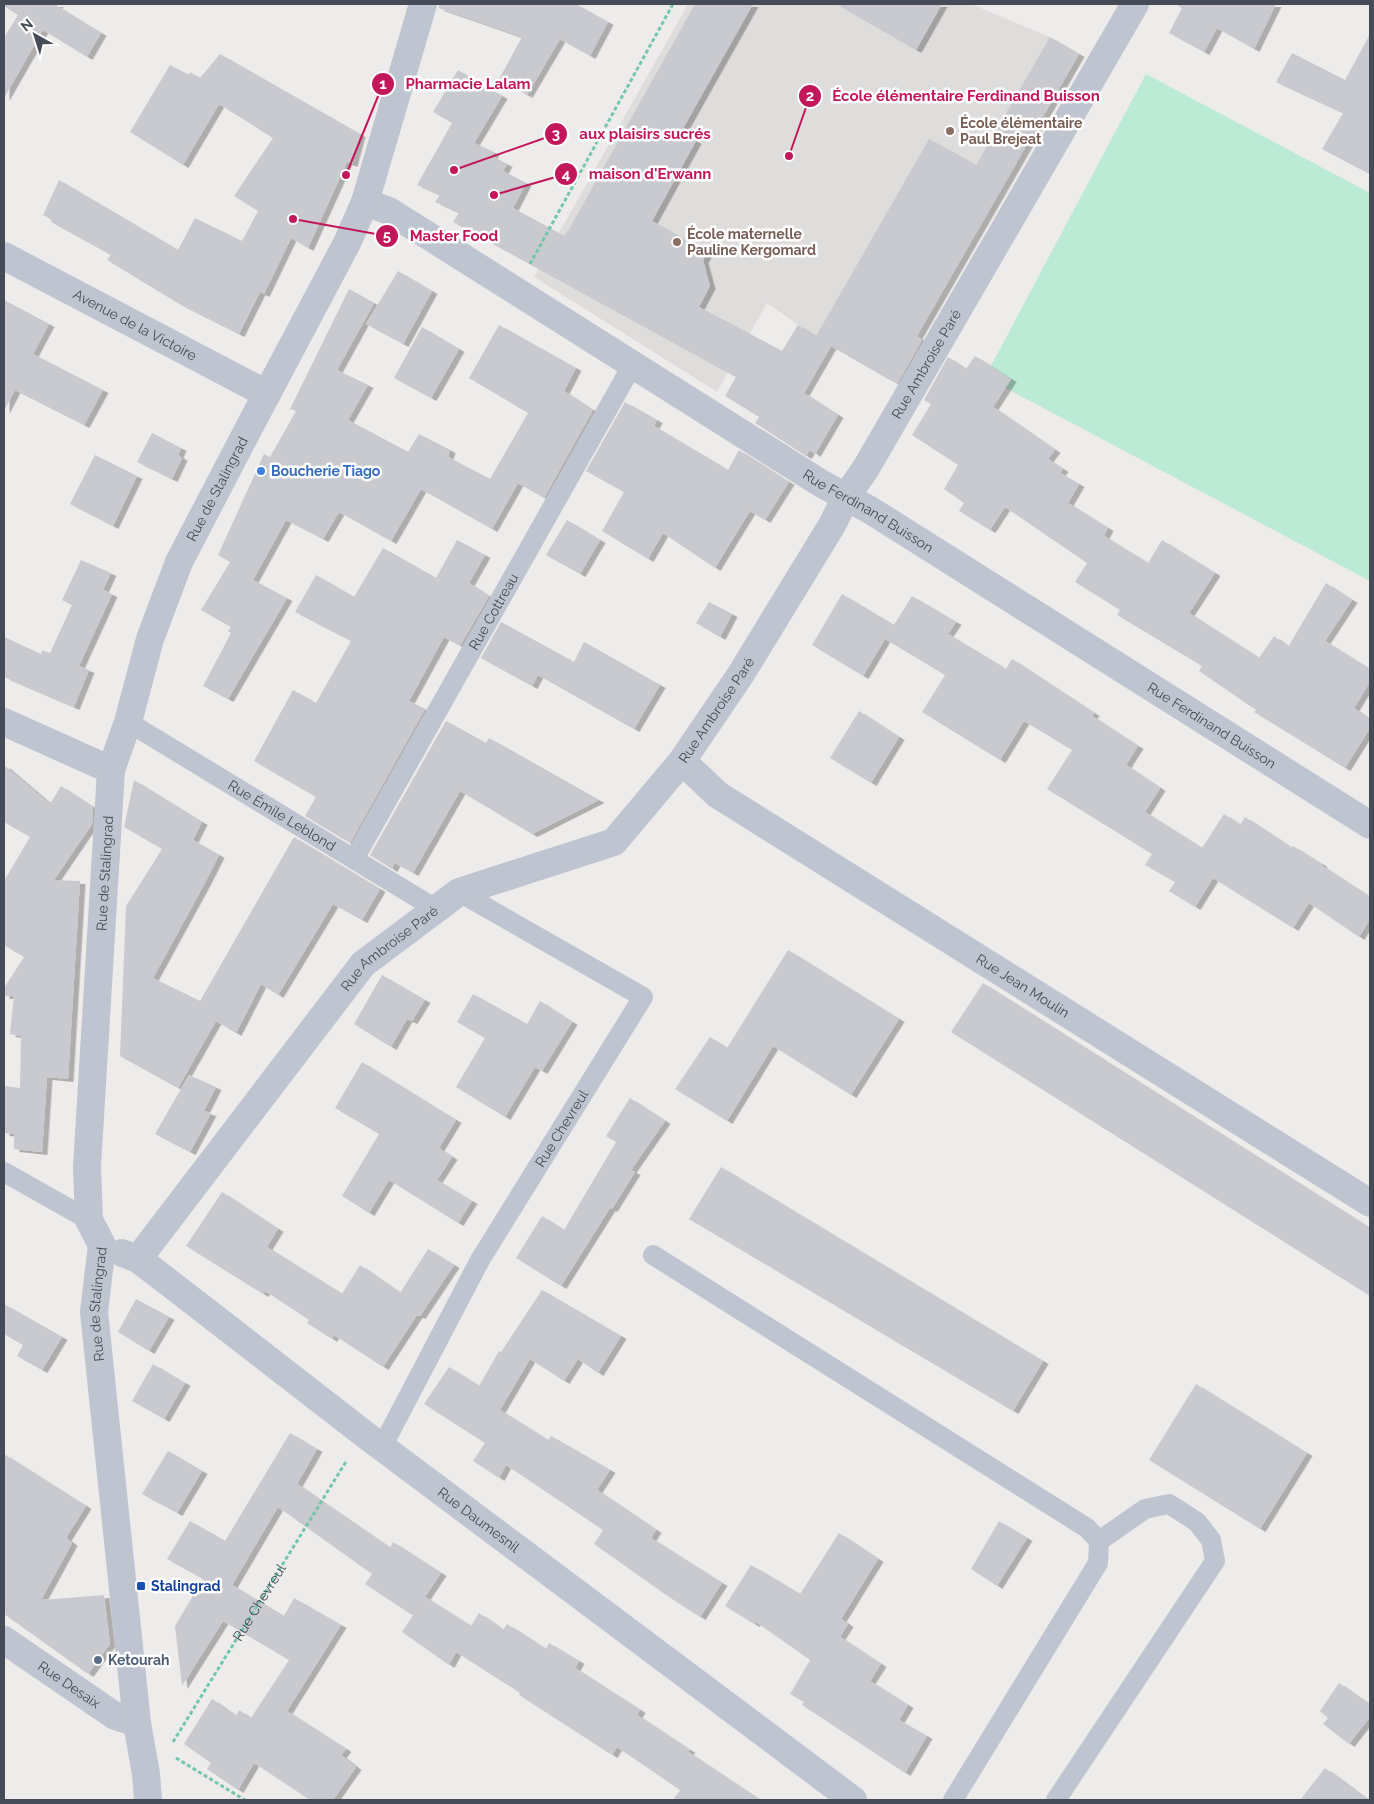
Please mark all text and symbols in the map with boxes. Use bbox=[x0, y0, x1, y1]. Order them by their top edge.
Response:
north arrow bbox=[10, 10, 60, 60]
text: N bbox=[18, 15, 36, 34]
callout: Pharmacie Lalam bbox=[370, 69, 540, 99]
text: 1 bbox=[379, 75, 387, 93]
text: Pharmacie Lalam bbox=[406, 75, 531, 93]
callout: École élémentaire Ferdinand Buisson bbox=[797, 81, 1110, 111]
text: 2 bbox=[806, 87, 814, 105]
text: École élémentaire Ferdinand Buisson bbox=[832, 87, 1100, 105]
place label: École élémentaire Paul Brejeat bbox=[960, 114, 1083, 147]
callout: aux plaisirs sucrés bbox=[544, 119, 720, 149]
text: 3 bbox=[552, 125, 560, 143]
text: aux plaisirs sucrés bbox=[579, 125, 711, 143]
marker: École élémentaire Paul Brejeat bbox=[944, 125, 956, 137]
callout: maison d'Erwann bbox=[554, 159, 721, 189]
text: 4 bbox=[562, 165, 571, 183]
text: maison d'Erwann bbox=[589, 165, 711, 183]
callout: Master Food bbox=[375, 221, 509, 251]
place label: École maternelle Pauline Kergomard bbox=[687, 225, 816, 258]
text: 5 bbox=[383, 227, 391, 245]
text: Master Food bbox=[410, 227, 499, 245]
marker: École maternelle Pauline Kergomard bbox=[671, 236, 683, 248]
street label: Avenue de la Victoire bbox=[71, 286, 199, 364]
street label: Rue Ambroise Paré bbox=[888, 307, 964, 422]
street label: Rue de Stalingrad bbox=[183, 434, 251, 544]
place label: Boucherie Tiago bbox=[271, 463, 381, 479]
marker: Boucherie Tiago bbox=[255, 465, 267, 477]
street label: Rue Ferdinand Buisson bbox=[800, 466, 936, 556]
street label: Rue Cottreau bbox=[466, 571, 521, 653]
street label: Rue Ambroise Paré bbox=[675, 654, 757, 766]
street label: Rue Ferdinand Buisson bbox=[1145, 679, 1279, 772]
street label: Rue Émile Leblond bbox=[225, 777, 339, 854]
street label: Rue de Stalingrad bbox=[93, 815, 116, 931]
street label: Rue Ambroise Paré bbox=[337, 903, 441, 994]
street label: Rue Jean Moulin bbox=[973, 951, 1072, 1021]
street label: Rue Chevreul bbox=[532, 1087, 592, 1170]
street label: Rue de Stalingrad bbox=[86, 1246, 110, 1362]
street label: Rue Daumesnil bbox=[435, 1484, 523, 1556]
street label: Rue Chevreul bbox=[229, 1561, 289, 1644]
place label: Stalingrad bbox=[151, 1578, 221, 1594]
marker: Stalingrad bbox=[135, 1580, 147, 1592]
place label: Ketourah bbox=[108, 1652, 170, 1668]
marker: Ketourah bbox=[92, 1654, 104, 1666]
street label: Rue Desaix bbox=[35, 1658, 103, 1712]

